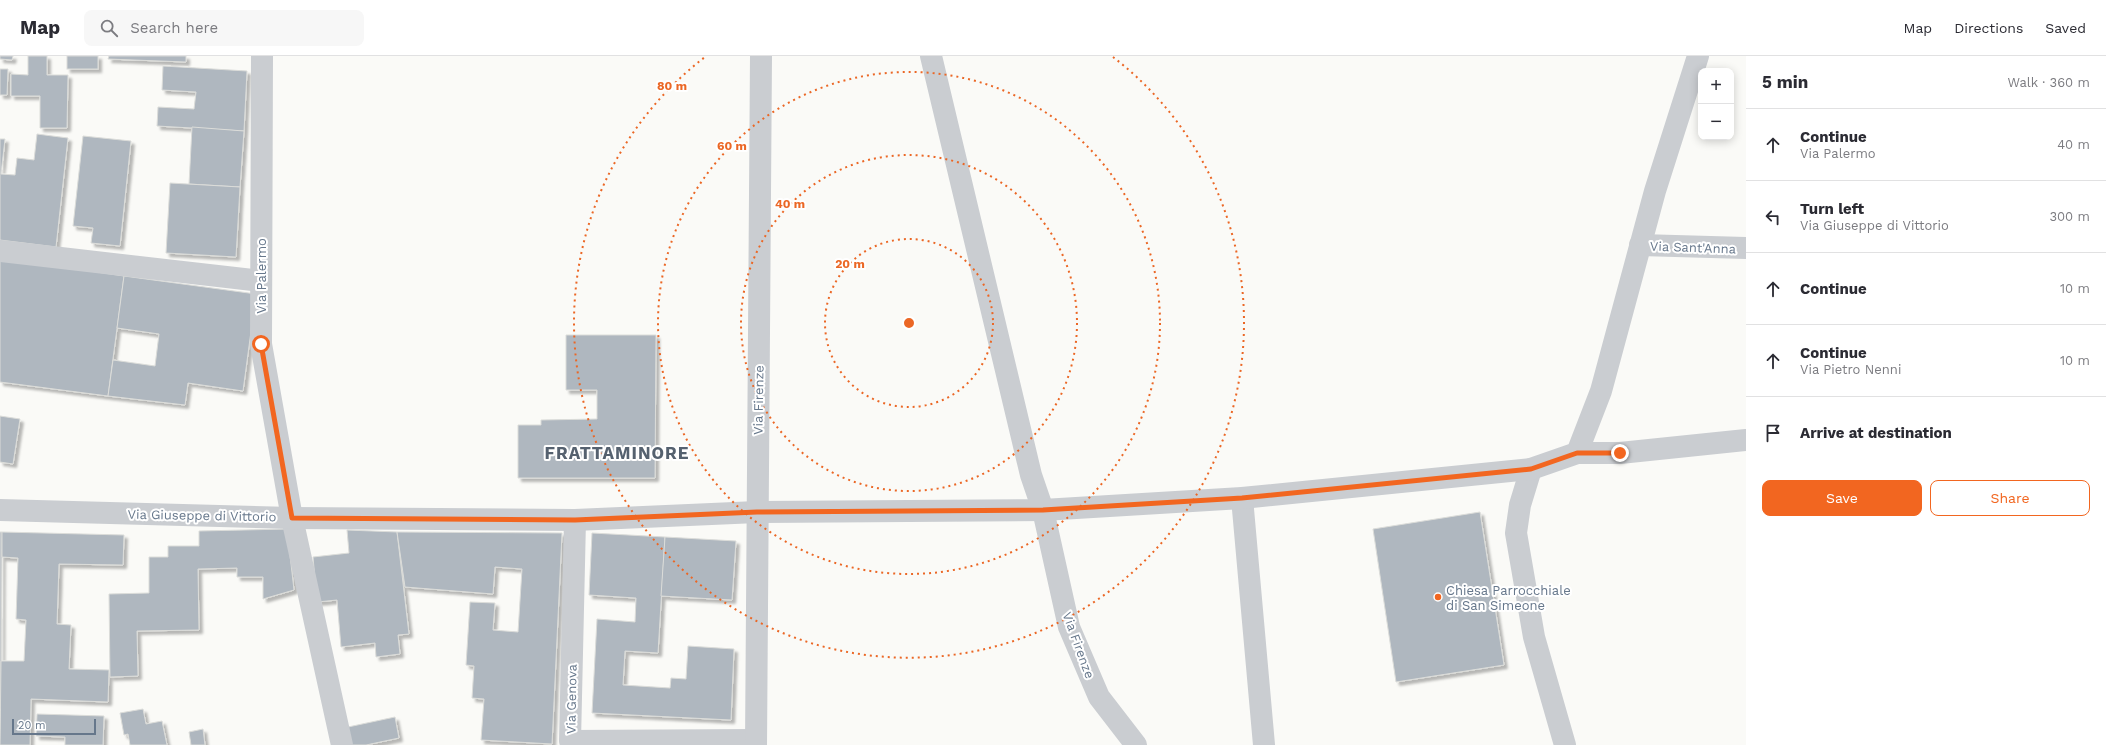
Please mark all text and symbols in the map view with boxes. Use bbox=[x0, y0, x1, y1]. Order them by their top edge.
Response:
search box bbox=[84, 10, 364, 46]
text: Map bbox=[20, 16, 60, 39]
icon: search bbox=[98, 17, 120, 39]
text: Search here bbox=[130, 19, 218, 37]
text: Map bbox=[1904, 20, 1932, 36]
text: Directions bbox=[1954, 20, 2023, 36]
text: Saved bbox=[2045, 20, 2086, 36]
map controls bbox=[1698, 68, 1734, 140]
button: + bbox=[1698, 68, 1734, 104]
text: 5 min bbox=[1762, 72, 1808, 92]
text: Walk · 360 m bbox=[2007, 75, 2090, 90]
text: 80 m bbox=[657, 79, 687, 93]
button: − bbox=[1698, 104, 1734, 140]
text: Continue bbox=[1800, 128, 1867, 146]
icon: ahead bbox=[1762, 134, 1784, 156]
text: 40 m bbox=[2057, 137, 2090, 152]
text: 60 m bbox=[717, 139, 747, 153]
text: Via Palermo bbox=[1800, 146, 1876, 161]
text: 40 m bbox=[775, 197, 805, 211]
text: Turn left bbox=[1800, 200, 1864, 218]
icon: left bbox=[1762, 206, 1784, 228]
text: 300 m bbox=[2049, 209, 2090, 224]
text: Via Giuseppe di Vittorio bbox=[1800, 218, 1949, 233]
street label: Via Palermo bbox=[254, 238, 269, 314]
street label: Via Sant'Anna bbox=[1650, 239, 1737, 257]
text: 20 m bbox=[835, 257, 865, 271]
icon: ahead bbox=[1762, 278, 1784, 300]
text: Continue bbox=[1800, 280, 1867, 298]
text: 10 m bbox=[2060, 281, 2090, 296]
centre of rings bbox=[902, 316, 916, 330]
route start bbox=[252, 335, 270, 353]
text: Continue bbox=[1800, 344, 1867, 362]
icon: ahead bbox=[1762, 350, 1784, 372]
text: 10 m bbox=[2060, 353, 2090, 368]
text: Via Pietro Nenni bbox=[1800, 362, 1901, 377]
street label: Via Firenze bbox=[750, 365, 767, 435]
icon: arrive bbox=[1762, 422, 1784, 444]
text: Arrive at destination bbox=[1800, 424, 1952, 442]
district label: FRATTAMINORE bbox=[545, 443, 689, 463]
route end bbox=[1611, 444, 1629, 462]
button: Save bbox=[1762, 480, 1922, 516]
button: Share bbox=[1930, 480, 2090, 516]
street label: Via Giuseppe di Vittorio bbox=[127, 507, 277, 524]
place label: Chiesa Parrocchiale di San Simeone bbox=[1446, 583, 1571, 613]
marker: Chiesa Parrocchiale di San Simeone bbox=[1433, 592, 1443, 602]
street label: Via Firenze bbox=[1060, 610, 1098, 681]
street label: Via Genova bbox=[563, 663, 580, 734]
scale bar bbox=[12, 717, 96, 736]
text: 20 m bbox=[18, 719, 46, 732]

